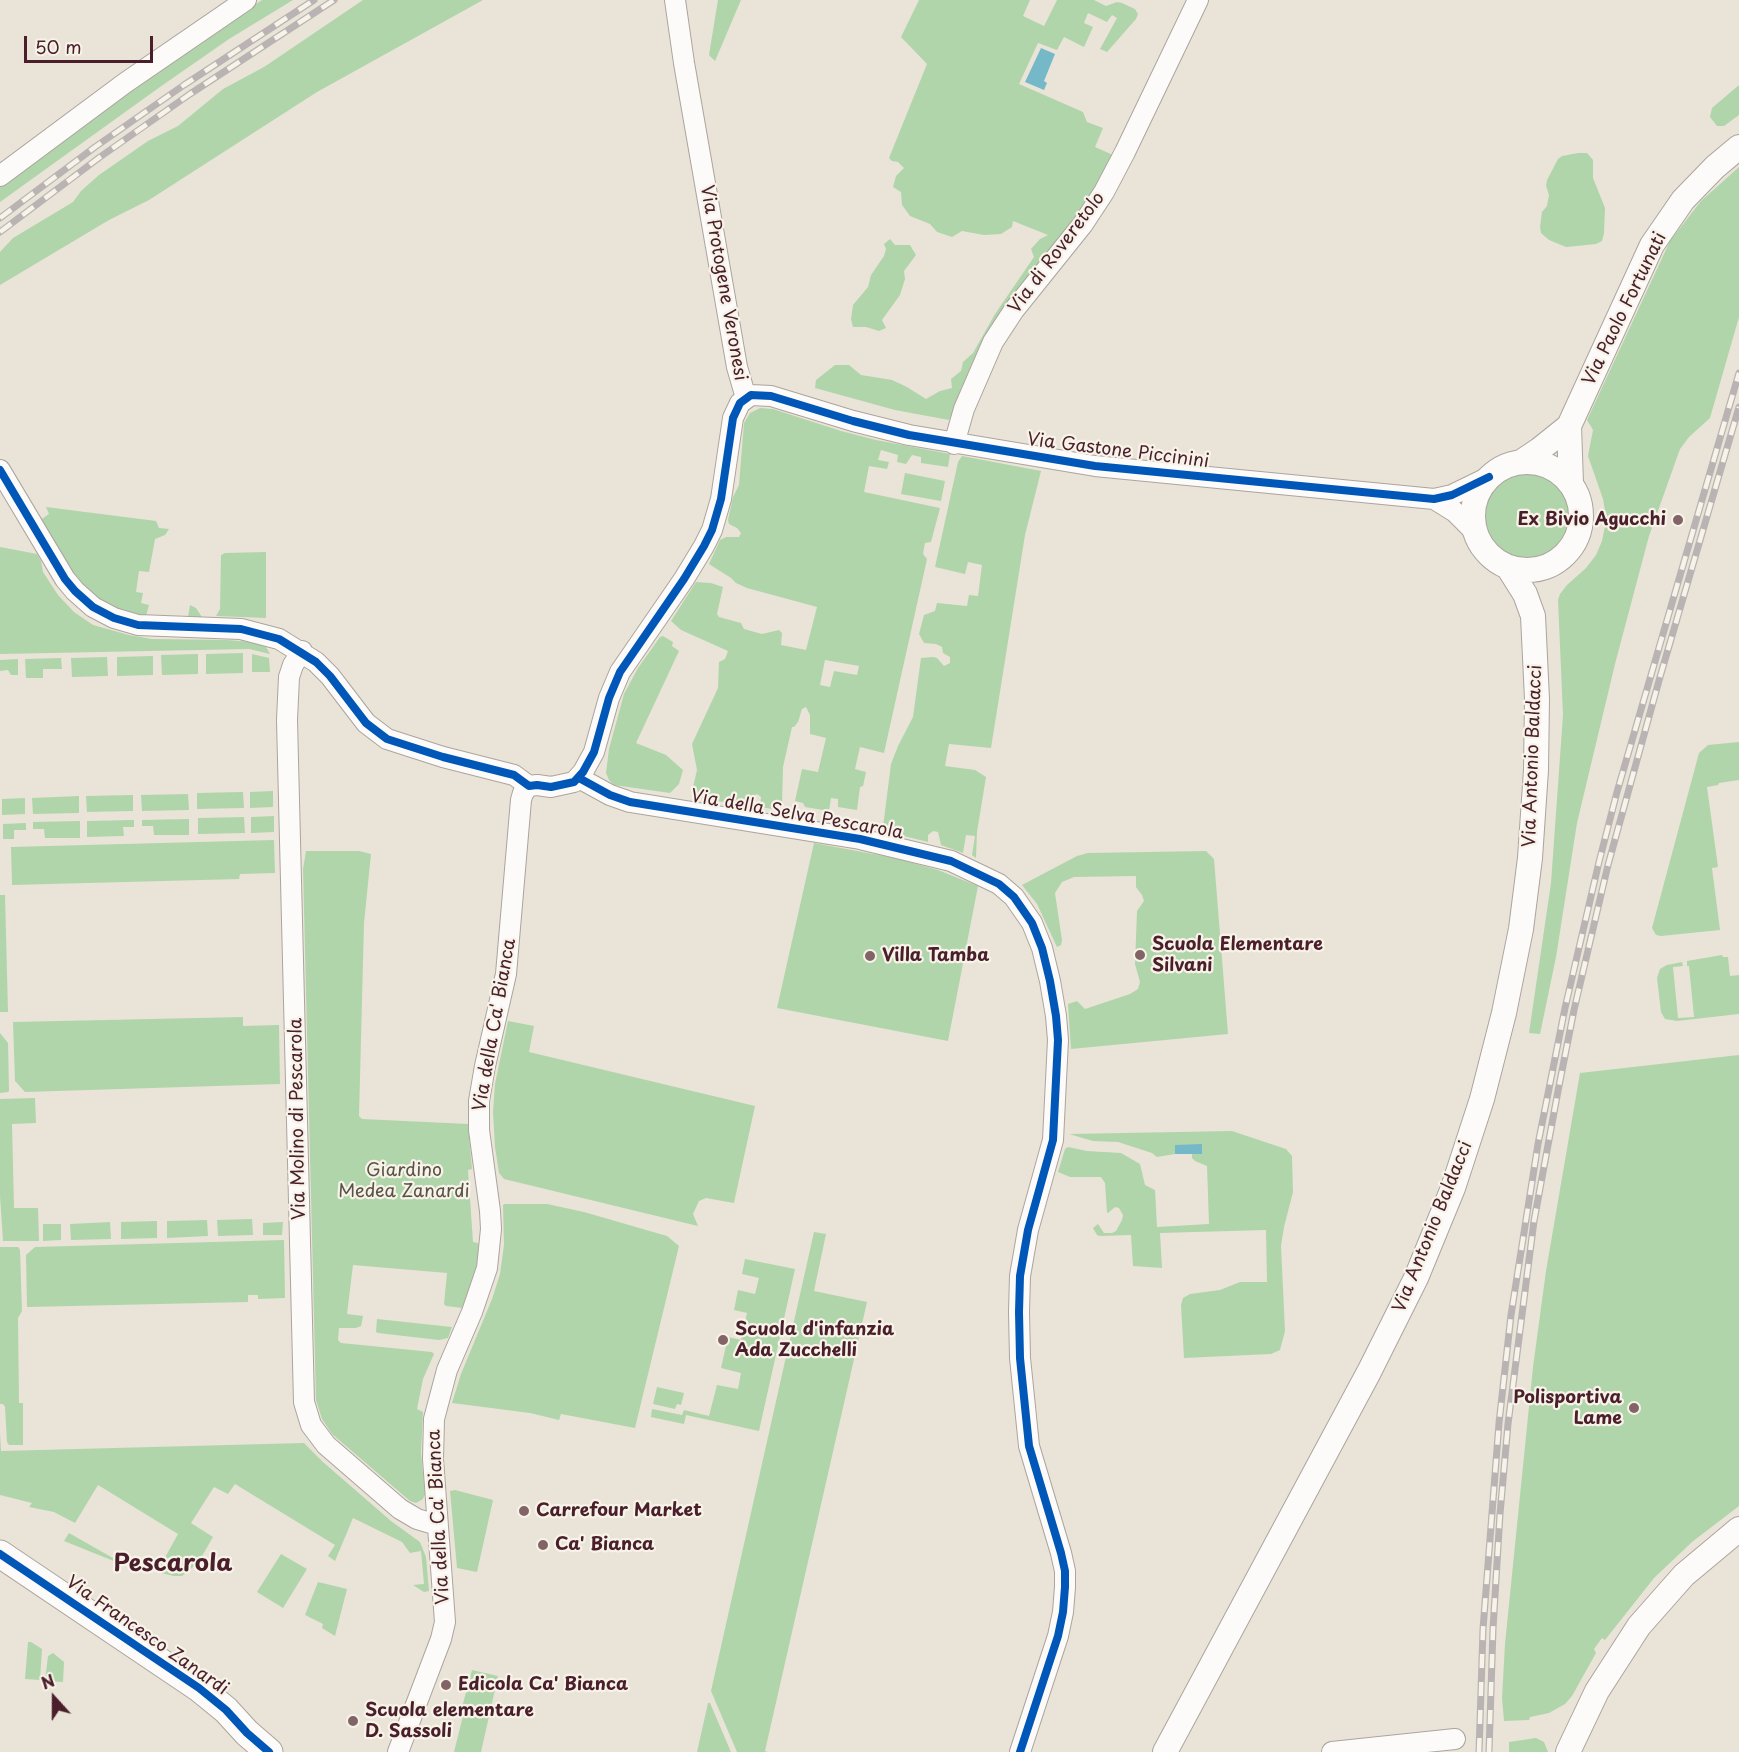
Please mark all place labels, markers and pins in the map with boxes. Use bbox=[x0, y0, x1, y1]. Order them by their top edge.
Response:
place label: Ex Bivio Agucchi bbox=[1518, 509, 1666, 531]
marker: Ex Bivio Agucchi bbox=[1671, 513, 1685, 527]
place label: Scuola Elementare Silvani bbox=[1152, 934, 1323, 976]
place label: Villa Tamba bbox=[882, 945, 989, 967]
marker: Scuola Elementare Silvani bbox=[1133, 948, 1147, 962]
marker: Villa Tamba bbox=[863, 949, 877, 963]
place label: Scuola d'infanzia Ada Zucchelli bbox=[735, 1319, 894, 1362]
marker: Scuola d'infanzia Ada Zucchelli bbox=[716, 1333, 730, 1347]
place label: Polisportiva Lame bbox=[1513, 1387, 1622, 1430]
marker: Polisportiva Lame bbox=[1627, 1401, 1641, 1415]
place label: Carrefour Market bbox=[536, 1500, 702, 1522]
marker: Carrefour Market bbox=[517, 1504, 531, 1518]
place label: Ca' Bianca bbox=[555, 1534, 654, 1556]
marker: Ca' Bianca bbox=[536, 1538, 550, 1552]
place label: Edicola Ca' Bianca bbox=[458, 1674, 628, 1696]
marker: Edicola Ca' Bianca bbox=[439, 1678, 453, 1692]
place label: Scuola elementare D. Sassoli bbox=[365, 1700, 534, 1742]
marker: Scuola elementare D. Sassoli bbox=[346, 1714, 360, 1728]

